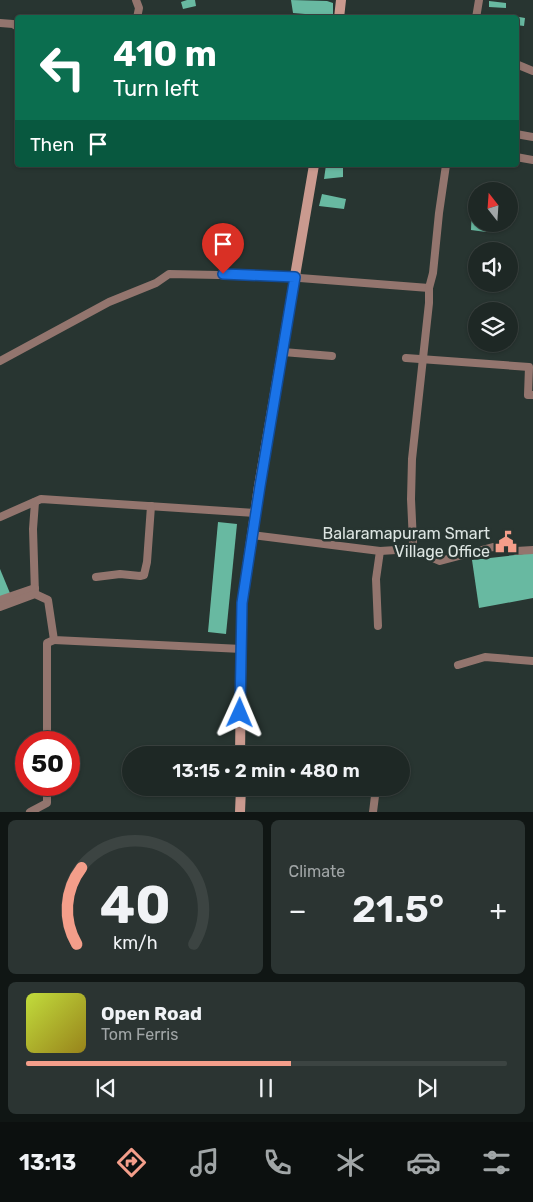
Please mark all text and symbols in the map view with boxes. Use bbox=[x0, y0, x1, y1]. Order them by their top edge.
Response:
text: 410 m bbox=[113, 33, 217, 75]
icon: left bbox=[30, 35, 95, 100]
text: Turn left bbox=[113, 75, 199, 102]
icon: arrive bbox=[84, 130, 112, 158]
text: Then bbox=[30, 133, 74, 156]
north arrow bbox=[468, 182, 518, 232]
map controls bbox=[468, 182, 518, 352]
pin bbox=[202, 223, 244, 274]
icon: arrive bbox=[209, 230, 237, 258]
button: sound bbox=[468, 242, 518, 292]
button: layers bbox=[468, 302, 518, 352]
place label: Balaramapuram Smart Village Office bbox=[322, 524, 490, 561]
public building icon: Balaramapuram Smart Village Office bbox=[493, 529, 519, 555]
position arrow bbox=[213, 686, 265, 738]
speed limit sign: 50 bbox=[15, 731, 80, 796]
text: 13:15 · 2 min · 480 m bbox=[172, 759, 360, 782]
text: Climate bbox=[289, 862, 345, 881]
text: 40 bbox=[100, 874, 171, 936]
text: 21.5° bbox=[352, 886, 444, 932]
text: − bbox=[289, 894, 307, 927]
text: + bbox=[490, 894, 507, 927]
text: km/h bbox=[113, 932, 158, 953]
text: Open Road bbox=[101, 1002, 202, 1025]
text: Tom Ferris bbox=[101, 1025, 178, 1044]
icon: previous bbox=[92, 1074, 120, 1102]
icon: pause bbox=[252, 1074, 280, 1102]
icon: next bbox=[413, 1074, 441, 1102]
icon: directions bbox=[114, 1145, 149, 1180]
icon: music bbox=[187, 1145, 222, 1180]
icon: phone bbox=[260, 1145, 295, 1180]
icon: climate bbox=[333, 1145, 368, 1180]
icon: car bbox=[406, 1145, 441, 1180]
icon: filters bbox=[479, 1145, 514, 1180]
text: 13:13 bbox=[19, 1149, 76, 1176]

